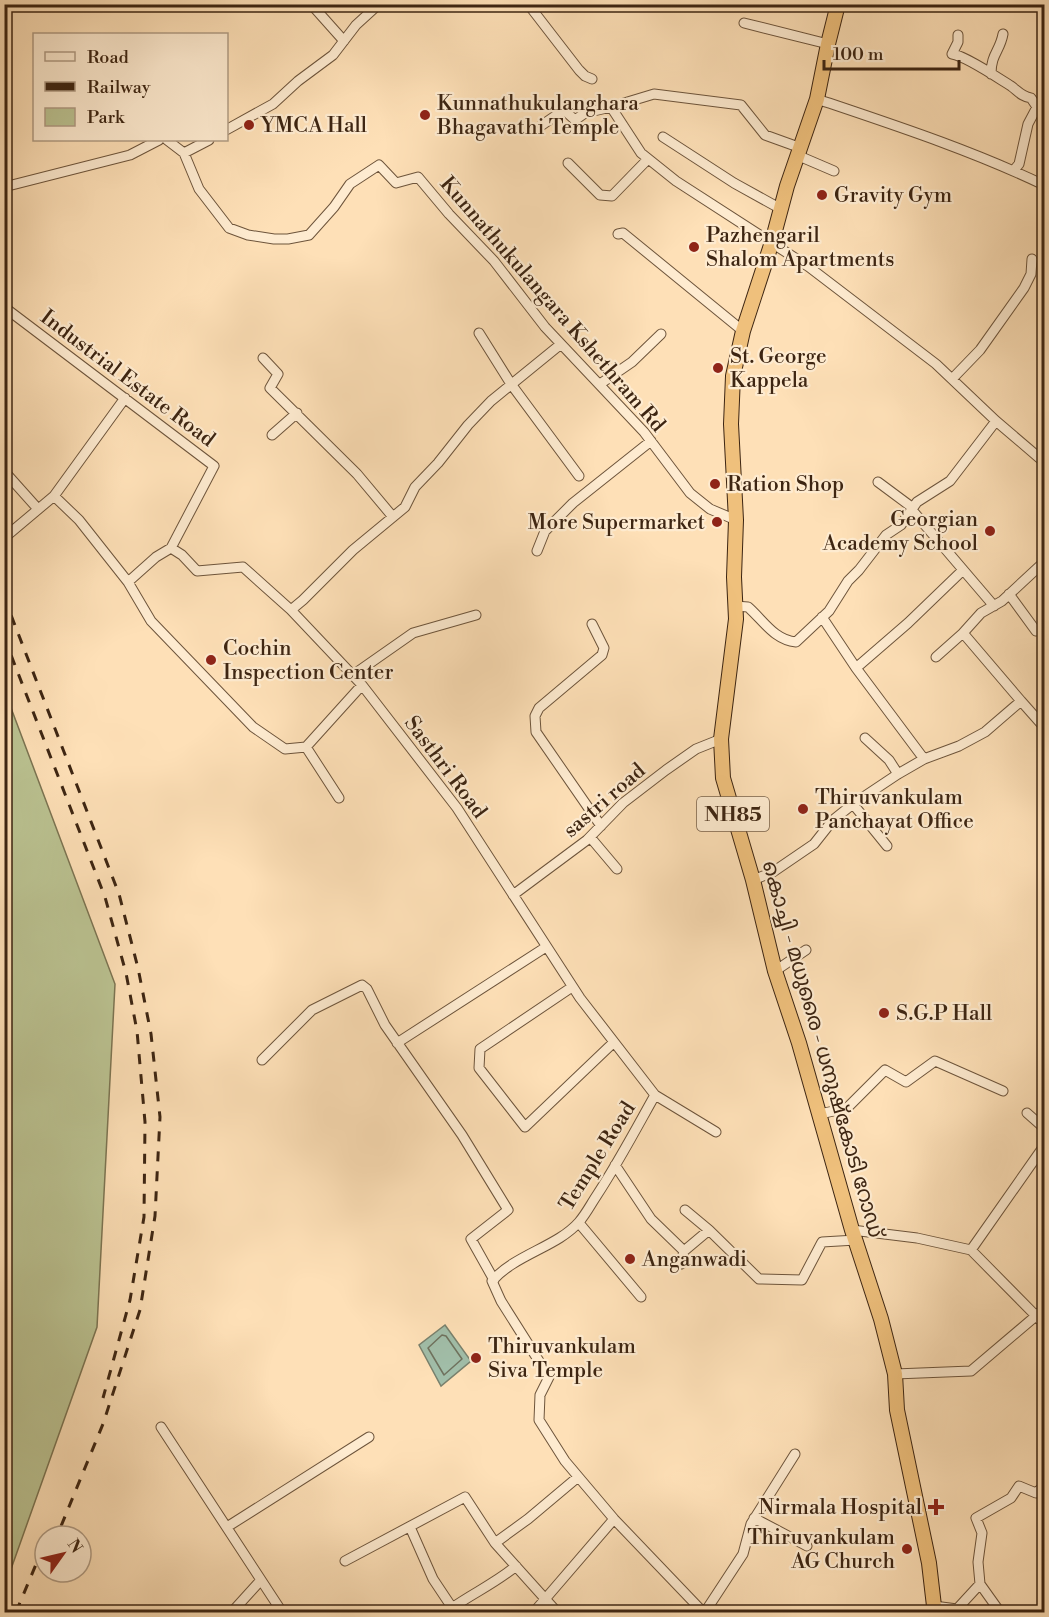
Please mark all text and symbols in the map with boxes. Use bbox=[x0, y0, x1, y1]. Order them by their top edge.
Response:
legend bbox=[33, 33, 228, 141]
scale bar bbox=[824, 33, 959, 71]
text: 100 m bbox=[833, 43, 884, 66]
text: Road bbox=[87, 46, 130, 69]
text: Railway bbox=[87, 76, 151, 99]
place label: Kunnathukulanghara Bhagavathi Temple bbox=[436, 91, 639, 141]
text: Park bbox=[87, 106, 126, 129]
marker: Kunnathukulanghara Bhagavathi Temple bbox=[418, 108, 432, 122]
place label: YMCA Hall bbox=[260, 113, 367, 139]
marker: YMCA Hall bbox=[242, 118, 256, 132]
street label: Kunnathukulangara Kshethram Rd bbox=[434, 171, 670, 438]
place label: Gravity Gym bbox=[834, 183, 952, 209]
marker: Gravity Gym bbox=[815, 188, 829, 202]
place label: Pazhengaril Shalom Apartments bbox=[706, 223, 894, 273]
marker: Pazhengaril Shalom Apartments bbox=[687, 240, 701, 254]
street label: Industrial Estate Road bbox=[35, 305, 220, 453]
place label: St. George Kappela bbox=[730, 344, 827, 394]
marker: St. George Kappela bbox=[711, 361, 725, 375]
place label: Ration Shop bbox=[727, 472, 844, 498]
marker: Ration Shop bbox=[708, 477, 722, 491]
place label: Georgian Academy School bbox=[822, 507, 978, 557]
place label: More Supermarket bbox=[528, 510, 706, 536]
marker: More Supermarket bbox=[710, 515, 724, 529]
marker: Georgian Academy School bbox=[983, 524, 997, 538]
place label: Cochin Inspection Center bbox=[223, 636, 394, 686]
marker: Cochin Inspection Center bbox=[204, 653, 218, 667]
street label: Sasthri Road bbox=[398, 711, 492, 824]
street label: sastri road bbox=[558, 758, 651, 844]
place label: Thiruvankulam Panchayat Office bbox=[815, 785, 974, 835]
road number: NH85 bbox=[697, 797, 769, 831]
marker: Thiruvankulam Panchayat Office bbox=[796, 802, 810, 816]
street label: കൊച്ചി - മധുരൈ - ധനുഷ്‌കോടി റോഡ് bbox=[756, 858, 889, 1242]
place label: S.G.P Hall bbox=[896, 1001, 992, 1027]
marker: S.G.P Hall bbox=[877, 1006, 891, 1020]
street label: Temple Road bbox=[554, 1097, 642, 1216]
place label: Anganwadi bbox=[641, 1247, 747, 1273]
marker: Anganwadi bbox=[623, 1252, 637, 1266]
place label: Thiruvankulam Siva Temple bbox=[488, 1334, 636, 1384]
marker: Thiruvankulam Siva Temple bbox=[469, 1351, 483, 1365]
place label: Nirmala Hospital bbox=[759, 1495, 922, 1521]
marker: Nirmala Hospital bbox=[927, 1498, 945, 1516]
north arrow bbox=[33, 1524, 93, 1584]
place label: Thiruvankulam AG Church bbox=[747, 1525, 895, 1575]
text: N bbox=[63, 1535, 87, 1557]
marker: Thiruvankulam AG Church bbox=[900, 1542, 914, 1556]

